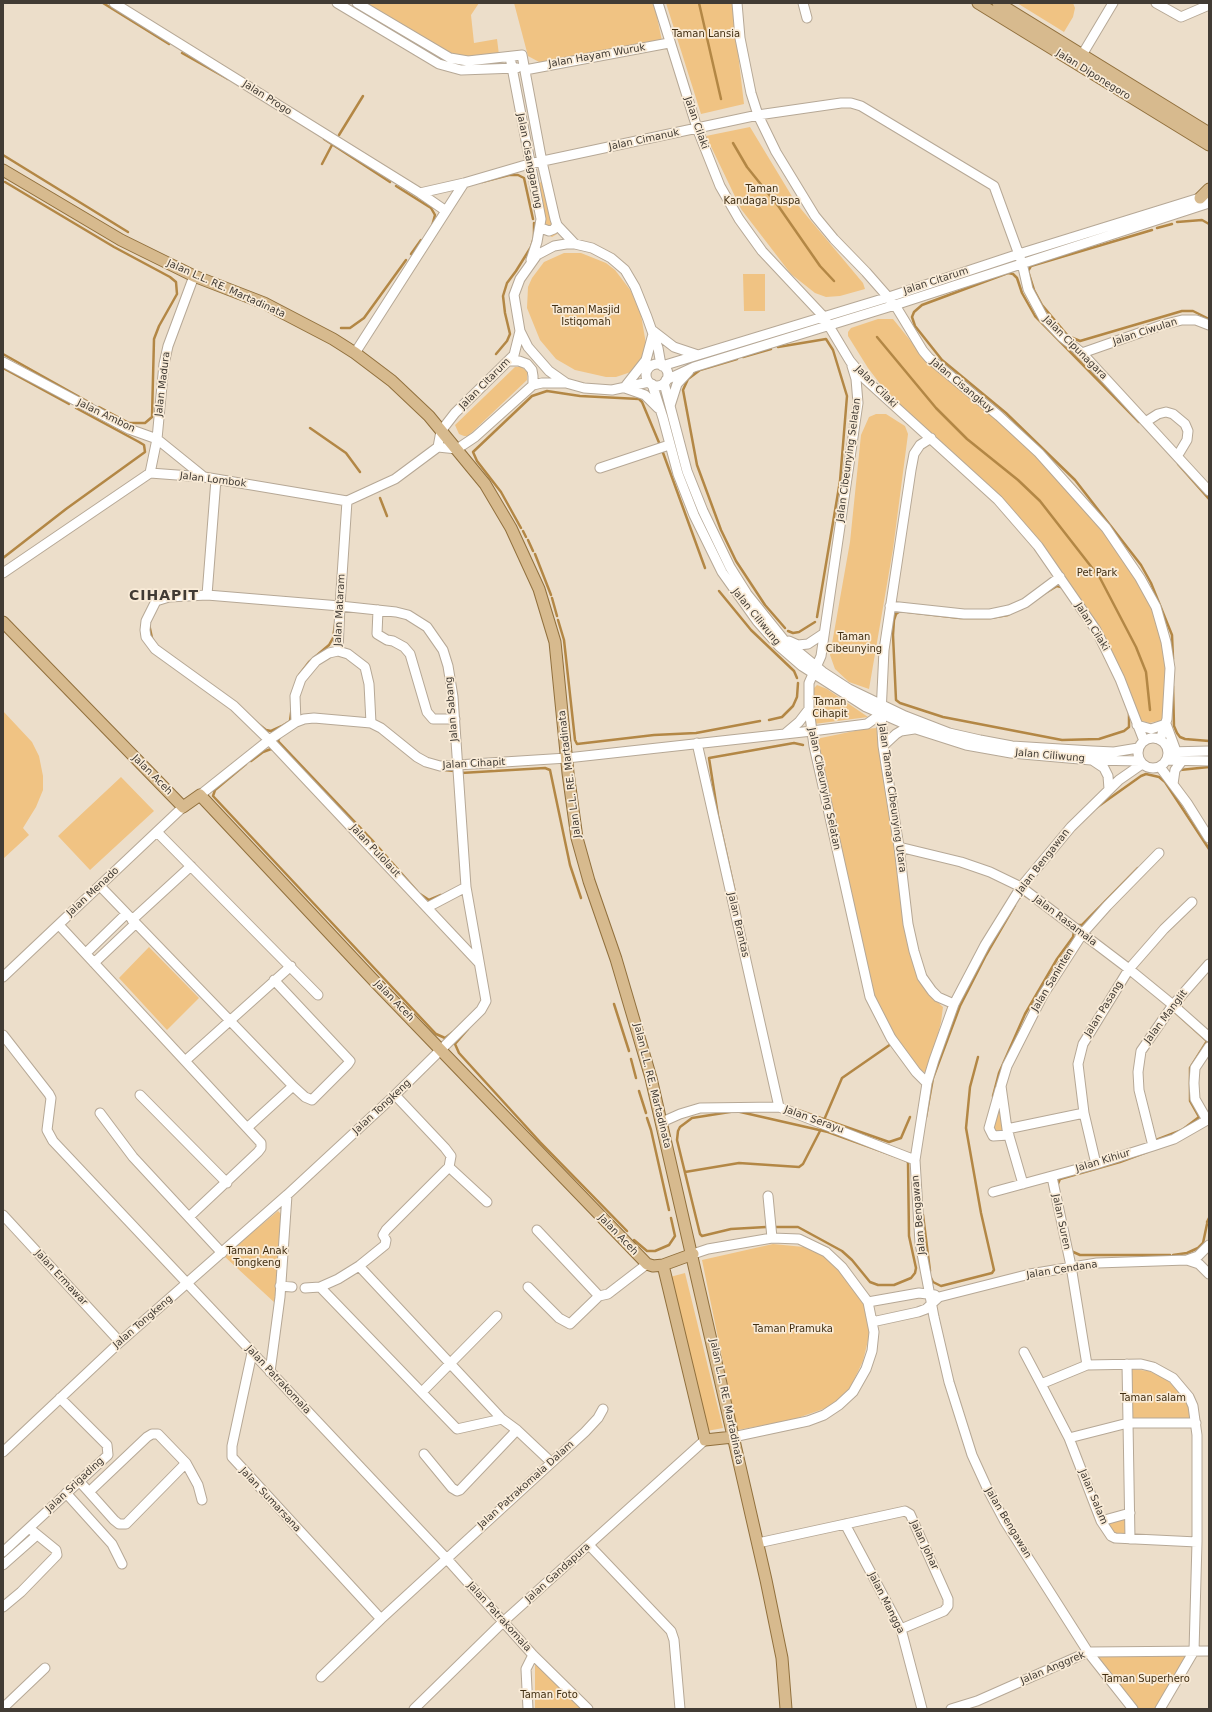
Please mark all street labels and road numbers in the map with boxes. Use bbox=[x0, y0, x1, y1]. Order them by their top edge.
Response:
street label: Jalan Hayam Wuruk bbox=[548, 42, 646, 70]
street label: Jalan Diponegoro bbox=[1054, 47, 1132, 103]
street label: Jalan Progo bbox=[240, 78, 294, 118]
street label: Jalan Cilaki bbox=[681, 95, 711, 151]
street label: Jalan Cisanggarung bbox=[514, 112, 544, 210]
street label: Jalan Cimanuk bbox=[608, 127, 680, 153]
street label: Jalan L.L. RE. Martadinata bbox=[165, 257, 287, 321]
street label: Jalan Citarum bbox=[902, 265, 970, 297]
street label: Jalan Cipunagara bbox=[1041, 314, 1109, 382]
street label: Jalan Ciwulan bbox=[1111, 316, 1179, 348]
street label: Jalan Madura bbox=[153, 351, 173, 417]
street label: Jalan Citarum bbox=[457, 356, 513, 412]
street label: Jalan Cisangkuy bbox=[928, 356, 996, 416]
street label: Jalan Cilaki bbox=[852, 363, 900, 411]
street label: Jalan Ambon bbox=[75, 397, 137, 435]
street label: Jalan Cibeunying Selatan bbox=[834, 397, 864, 523]
street label: Jalan Lombok bbox=[179, 470, 247, 490]
street label: Jalan Mataram bbox=[332, 574, 348, 646]
street label: Jalan Ciliwung bbox=[729, 586, 783, 648]
street label: Jalan Cilaki bbox=[1072, 601, 1112, 653]
street label: Jalan Sabang bbox=[443, 676, 461, 742]
street label: Jalan L.L. RE. Martadinata bbox=[556, 710, 584, 838]
street label: Jalan Taman Cibeunying Utara bbox=[876, 723, 908, 873]
street label: Jalan Cibeunying Selatan bbox=[805, 727, 843, 851]
street label: Jalan Ciliwung bbox=[1015, 747, 1085, 765]
street label: Jalan Aceh bbox=[129, 752, 175, 798]
street label: Jalan Cihapit bbox=[442, 756, 506, 772]
street label: Jalan Pulolaut bbox=[348, 822, 402, 880]
street label: Jalan Bengawan bbox=[1014, 827, 1072, 897]
street label: Jalan Menado bbox=[64, 865, 122, 919]
street label: Jalan Brantas bbox=[725, 891, 751, 959]
street label: Jalan Rasamala bbox=[1031, 893, 1099, 949]
street label: Jalan Saninten bbox=[1029, 946, 1077, 1014]
street label: Jalan Aceh bbox=[372, 978, 416, 1024]
street label: Jalan Pasang bbox=[1082, 979, 1126, 1039]
street label: Jalan Manglit bbox=[1142, 988, 1190, 1046]
street label: Jalan L.L. RE. Martadinata bbox=[631, 1022, 673, 1150]
street label: Jalan Tongkeng bbox=[350, 1077, 414, 1137]
street label: Jalan Serayu bbox=[783, 1104, 845, 1136]
street label: Jalan Kihiur bbox=[1074, 1147, 1132, 1175]
street label: Jalan Bengawan bbox=[910, 1175, 928, 1255]
street label: Jalan Suren bbox=[1049, 1193, 1073, 1251]
street label: Jalan Aceh bbox=[596, 1212, 640, 1258]
street label: Jalan Ermawar bbox=[32, 1248, 90, 1308]
street label: Jalan Cendana bbox=[1026, 1258, 1098, 1282]
street label: Jalan Tongkeng bbox=[111, 1293, 175, 1351]
street label: Jalan L.L. RE. Martadinata bbox=[707, 1338, 745, 1466]
street label: Jalan Patrakomala bbox=[243, 1343, 313, 1417]
street label: Jalan Patrakomala Dalam bbox=[475, 1439, 577, 1531]
street label: Jalan Srigading bbox=[43, 1455, 107, 1515]
street label: Jalan Sumarsana bbox=[237, 1465, 303, 1535]
street label: Jalan Salam bbox=[1076, 1468, 1110, 1526]
street label: Jalan Bengawan bbox=[982, 1486, 1034, 1560]
street label: Jalan Johar bbox=[907, 1518, 941, 1572]
street label: Jalan Gandapura bbox=[523, 1541, 593, 1605]
street label: Jalan Mangga bbox=[865, 1570, 907, 1636]
street label: Jalan Patrakomala bbox=[465, 1580, 533, 1654]
street label: Jalan Anggrek bbox=[1019, 1649, 1087, 1687]

